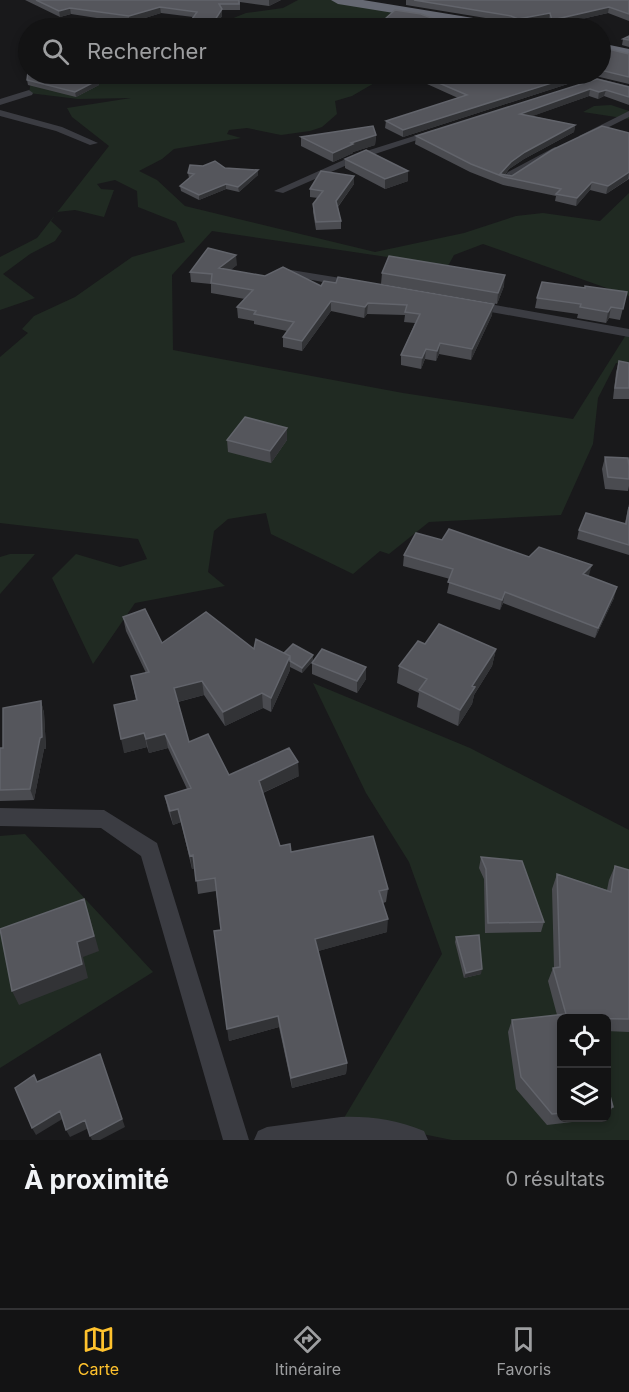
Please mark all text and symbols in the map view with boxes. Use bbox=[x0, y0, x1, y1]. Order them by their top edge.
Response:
search box bbox=[18, 18, 611, 84]
icon: search bbox=[39, 35, 72, 68]
text: Rechercher bbox=[87, 38, 207, 64]
map controls bbox=[557, 1014, 611, 1122]
button: locate bbox=[557, 1014, 611, 1068]
button: layers bbox=[557, 1068, 611, 1122]
text: À proximité bbox=[24, 1164, 169, 1195]
text: 0 résultats bbox=[506, 1167, 605, 1191]
tab: Carte bbox=[78, 1323, 119, 1379]
tab: Itinéraire bbox=[275, 1323, 341, 1379]
tab: Favoris bbox=[497, 1323, 551, 1379]

